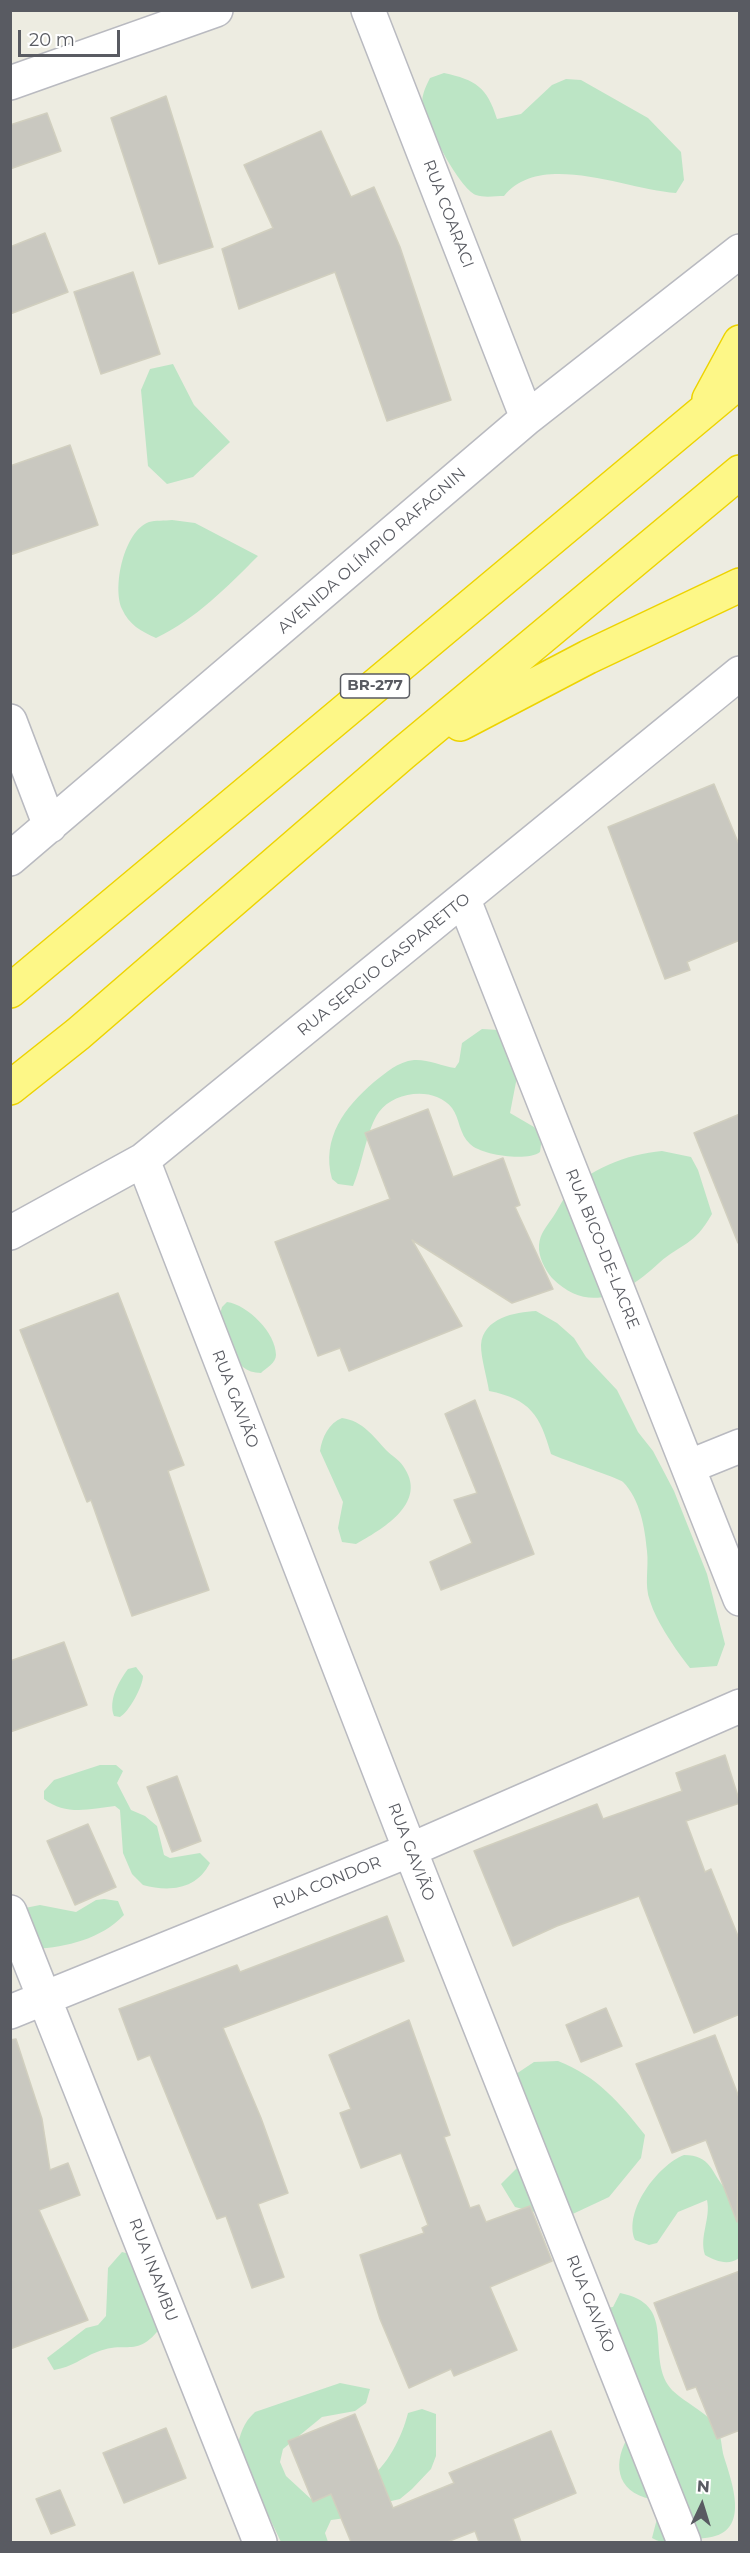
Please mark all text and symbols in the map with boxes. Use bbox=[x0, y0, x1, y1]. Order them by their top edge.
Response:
scale bar bbox=[21, 18, 123, 56]
text: 20 m bbox=[29, 29, 75, 51]
street label: RUA COARACI bbox=[419, 157, 477, 271]
street label: AVENIDA OLÍMPIO RAFAGNIN bbox=[274, 464, 470, 638]
road number: BR-277 bbox=[340, 674, 410, 698]
street label: RUA SERGIO GASPARETTO bbox=[294, 889, 474, 1041]
street label: RUA BICO-DE-LACRE bbox=[561, 1166, 643, 1332]
street label: RUA GAVIÃO bbox=[208, 1347, 262, 1451]
street label: RUA GAVIÃO bbox=[384, 1800, 438, 1904]
street label: RUA CONDOR bbox=[270, 1853, 384, 1913]
street label: RUA INAMBU bbox=[125, 2216, 181, 2324]
street label: RUA GAVIÃO bbox=[562, 2252, 618, 2356]
north arrow bbox=[672, 2475, 732, 2535]
text: N bbox=[696, 2477, 710, 2496]

